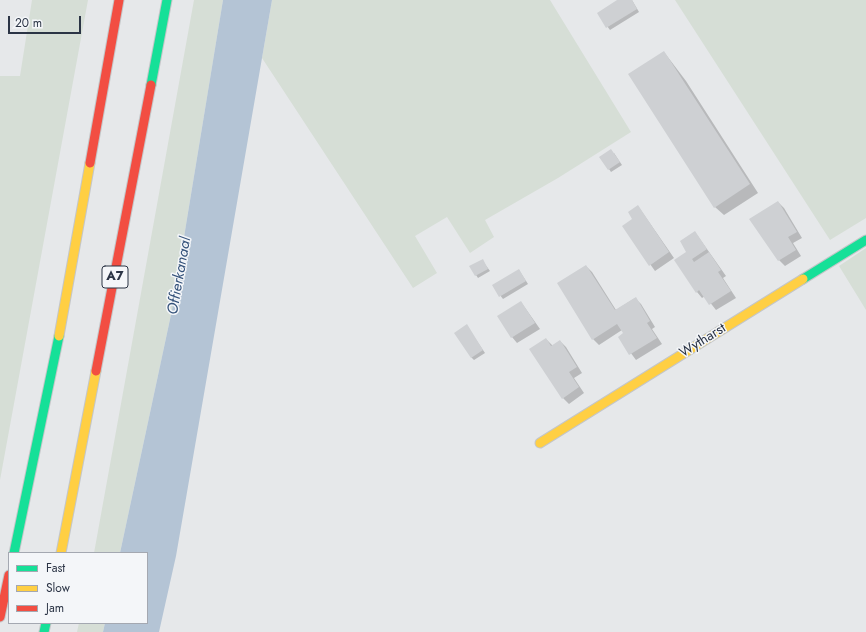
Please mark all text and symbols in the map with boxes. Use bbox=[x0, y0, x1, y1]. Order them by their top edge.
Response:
scale bar bbox=[10, 8, 83, 34]
text: 20 m bbox=[15, 14, 42, 32]
water label: Offierkanaal bbox=[164, 236, 196, 316]
road number: A7 bbox=[102, 266, 128, 288]
street label: Wytharst bbox=[677, 320, 729, 362]
legend bbox=[8, 552, 148, 624]
text: Fast bbox=[46, 559, 65, 577]
text: Slow bbox=[46, 579, 70, 597]
text: Jam bbox=[46, 599, 64, 617]

